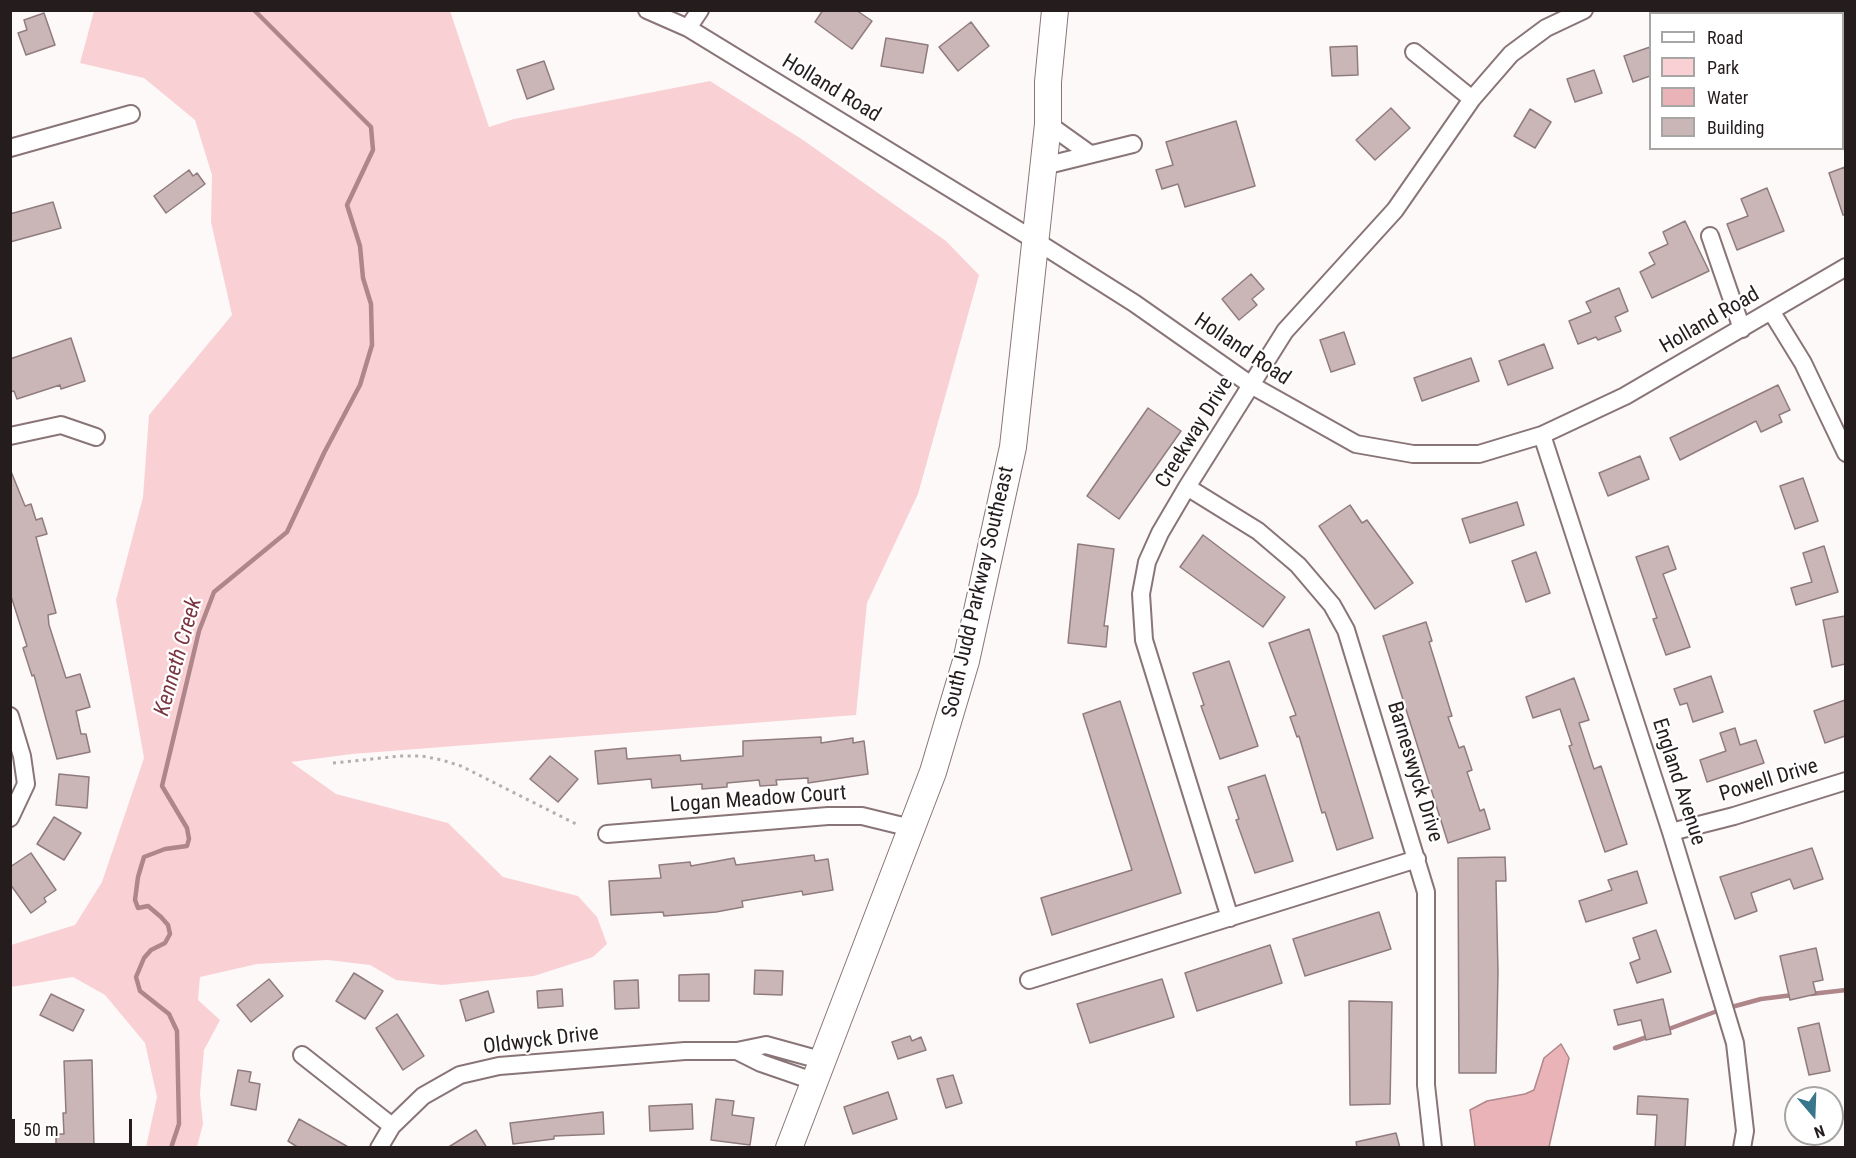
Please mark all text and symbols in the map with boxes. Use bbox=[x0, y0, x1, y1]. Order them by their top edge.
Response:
legend bbox=[1649, 12, 1844, 150]
text: Road bbox=[1707, 27, 1743, 48]
street label: Holland Road bbox=[777, 50, 885, 128]
text: Park bbox=[1707, 57, 1739, 78]
text: Water bbox=[1707, 87, 1748, 108]
text: Building bbox=[1707, 117, 1764, 138]
street label: Holland Road bbox=[1656, 282, 1764, 360]
street label: Holland Road bbox=[1189, 309, 1295, 391]
street label: Creekway Drive bbox=[1151, 373, 1239, 493]
street label: South Judd Parkway Southeast bbox=[938, 464, 1020, 720]
water label: Kenneth Creek bbox=[150, 595, 208, 719]
street label: Barneswyck Drive bbox=[1381, 699, 1447, 845]
street label: England Avenue bbox=[1646, 715, 1710, 849]
street label: Powell Drive bbox=[1717, 754, 1821, 808]
street label: Logan Meadow Court bbox=[669, 781, 847, 819]
street label: Oldwyck Drive bbox=[482, 1021, 600, 1061]
north arrow bbox=[1784, 1086, 1844, 1146]
scale bar bbox=[15, 1107, 135, 1145]
text: 50 m bbox=[23, 1119, 58, 1140]
text: N bbox=[1812, 1121, 1827, 1142]

